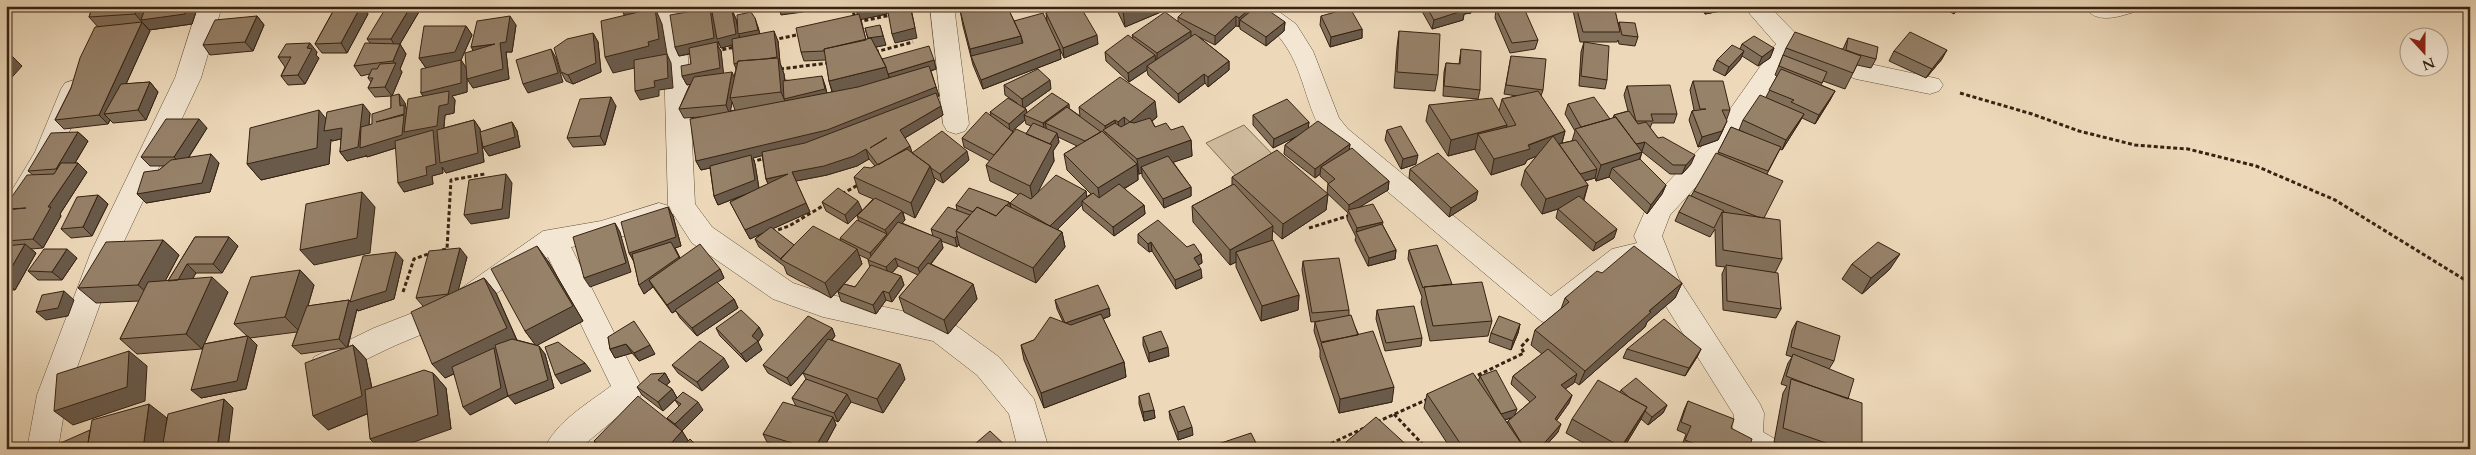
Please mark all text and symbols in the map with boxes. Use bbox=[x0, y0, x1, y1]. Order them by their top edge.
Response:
north arrow bbox=[2398, 28, 2448, 78]
text: N bbox=[2419, 53, 2438, 75]

